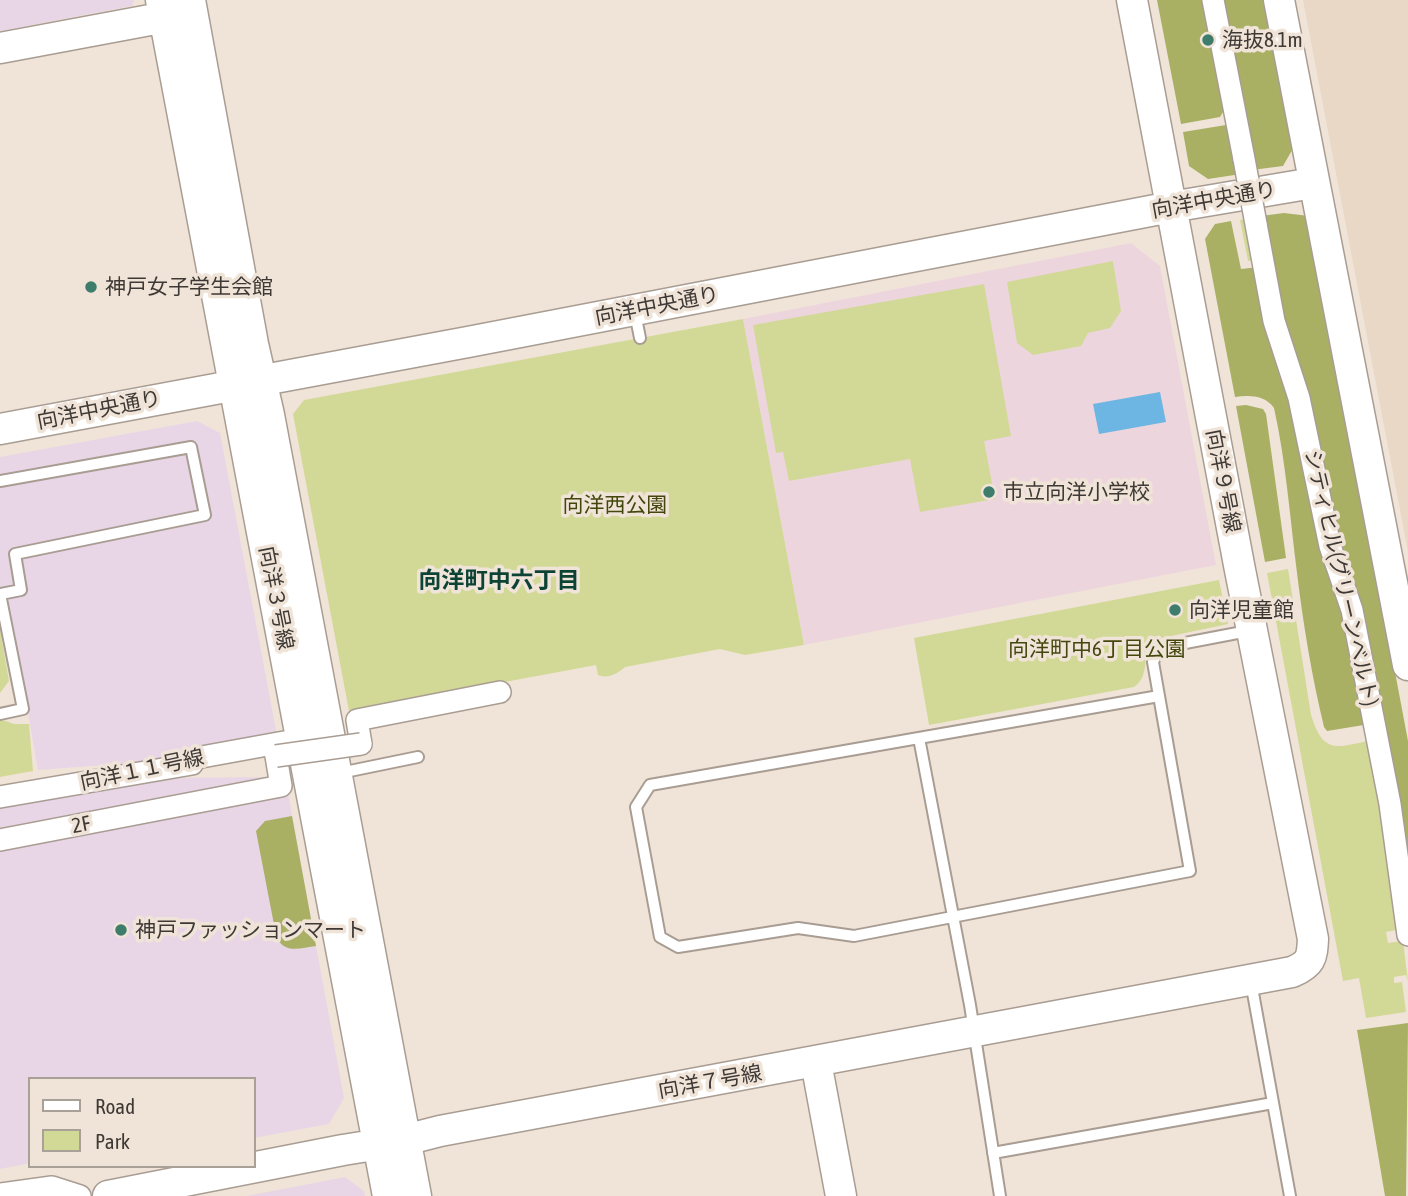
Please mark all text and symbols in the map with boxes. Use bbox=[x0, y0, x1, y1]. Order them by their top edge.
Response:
place label: 海抜8.1m bbox=[1222, 27, 1303, 53]
marker: 海抜8.1m bbox=[1200, 32, 1216, 48]
street label: 向洋中央通り bbox=[1150, 177, 1278, 223]
place label: 神戸女子学生会館 bbox=[105, 274, 273, 300]
marker: 神戸女子学生会館 bbox=[83, 279, 99, 295]
street label: 向洋中央通り bbox=[593, 282, 721, 330]
street label: 向洋中央通り bbox=[35, 386, 163, 434]
street label: 向洋９号線 bbox=[1201, 427, 1245, 535]
street label: シティヒル(グリーンベルト) bbox=[1299, 447, 1383, 709]
place label: 市立向洋小学校 bbox=[1003, 479, 1150, 505]
marker: 市立向洋小学校 bbox=[981, 484, 997, 500]
park label: 向洋西公園 bbox=[563, 492, 667, 518]
street label: 向洋３号線 bbox=[254, 544, 298, 652]
district label: 向洋町中六丁目 bbox=[419, 567, 579, 595]
place label: 向洋児童館 bbox=[1189, 597, 1294, 623]
marker: 向洋児童館 bbox=[1167, 602, 1183, 618]
park label: 向洋町中6丁目公園 bbox=[1008, 636, 1186, 662]
street label: 向洋１１号線 bbox=[78, 745, 206, 795]
street label: 2F bbox=[70, 811, 92, 839]
place label: 神戸ファッションマート bbox=[135, 917, 366, 943]
marker: 神戸ファッションマート bbox=[113, 922, 129, 938]
street label: 向洋７号線 bbox=[656, 1060, 764, 1104]
legend bbox=[28, 1077, 256, 1168]
text: Road bbox=[95, 1094, 135, 1118]
text: Park bbox=[95, 1129, 130, 1153]

